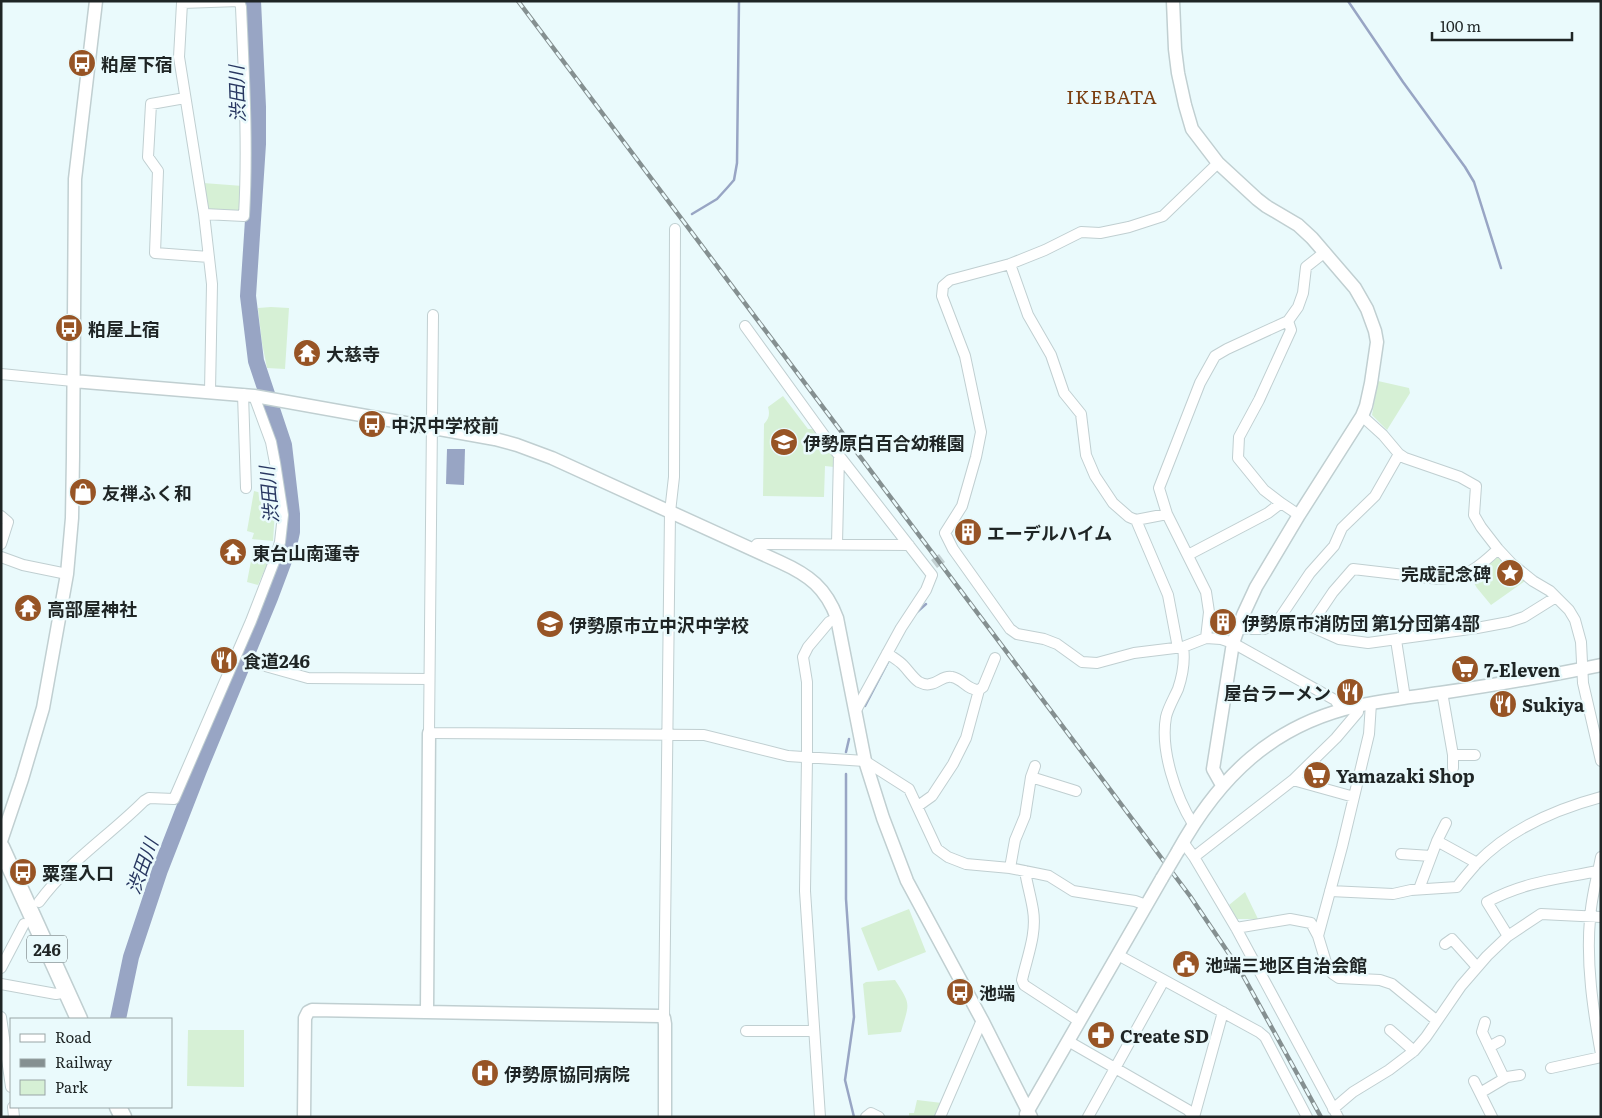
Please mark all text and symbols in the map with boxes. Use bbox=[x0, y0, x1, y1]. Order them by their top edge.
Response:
scale bar bbox=[1432, 10, 1572, 42]
text: 100 m bbox=[1440, 14, 1481, 37]
bus stop icon: 粕屋下宿 bbox=[67, 48, 97, 78]
place label: 粕屋下宿 bbox=[101, 50, 173, 77]
water label: 渋田川 bbox=[221, 63, 251, 123]
district label: IKEBATA bbox=[1066, 82, 1158, 110]
bus stop icon: 粕屋上宿 bbox=[54, 313, 84, 343]
place label: 粕屋上宿 bbox=[88, 315, 160, 342]
temple icon: 大慈寺 bbox=[292, 338, 322, 368]
place label: 大慈寺 bbox=[326, 340, 380, 367]
bus stop icon: 中沢中学校前 bbox=[357, 409, 387, 439]
place label: 中沢中学校前 bbox=[391, 411, 499, 438]
school or university icon: 伊勢原白百合幼稚園 bbox=[769, 427, 799, 457]
place label: 伊勢原白百合幼稚園 bbox=[803, 429, 965, 456]
water label: 渋田川 bbox=[251, 463, 284, 525]
shop icon: 友禅ふく和 bbox=[68, 477, 98, 507]
place label: 友禅ふく和 bbox=[102, 479, 192, 506]
building icon: エーデルハイム bbox=[953, 517, 983, 547]
place label: エーデルハイム bbox=[987, 519, 1112, 546]
temple icon: 東台山南蓮寺 bbox=[218, 537, 248, 567]
place label: 東台山南蓮寺 bbox=[252, 539, 360, 566]
place icon: 完成記念碑 bbox=[1495, 558, 1525, 588]
place label: 完成記念碑 bbox=[1401, 560, 1491, 587]
temple icon: 高部屋神社 bbox=[13, 593, 43, 623]
place label: 高部屋神社 bbox=[47, 595, 137, 622]
building icon: 伊勢原市消防団 第1分団第4部 bbox=[1208, 607, 1238, 637]
school or university icon: 伊勢原市立中沢中学校 bbox=[535, 609, 565, 639]
place label: 伊勢原市消防団 第1分団第4部 bbox=[1242, 609, 1480, 636]
place label: 伊勢原市立中沢中学校 bbox=[569, 611, 749, 638]
restaurant icon: 食道246 bbox=[209, 645, 239, 675]
place label: 食道246 bbox=[243, 647, 310, 674]
supermarket icon: 7-Eleven bbox=[1450, 654, 1480, 684]
place label: 7-Eleven bbox=[1484, 656, 1561, 683]
restaurant icon: 屋台ラーメン bbox=[1335, 677, 1365, 707]
place label: 屋台ラーメン bbox=[1224, 679, 1331, 706]
restaurant icon: Sukiya bbox=[1488, 689, 1518, 719]
place label: Sukiya bbox=[1522, 691, 1585, 718]
supermarket icon: Yamazaki Shop bbox=[1302, 760, 1332, 790]
place label: Yamazaki Shop bbox=[1336, 762, 1475, 789]
water label: 渋田川 bbox=[118, 833, 165, 898]
bus stop icon: 粟窪入口 bbox=[8, 857, 38, 887]
place label: 粟窪入口 bbox=[42, 859, 114, 886]
road number: 246 bbox=[27, 936, 67, 962]
public building icon: 池端三地区自治会館 bbox=[1171, 949, 1201, 979]
place label: 池端三地区自治会館 bbox=[1205, 951, 1367, 978]
bus stop icon: 池端 bbox=[945, 977, 975, 1007]
place label: 池端 bbox=[979, 979, 1015, 1006]
legend bbox=[10, 1018, 172, 1108]
pharmacy icon: Create SD bbox=[1086, 1020, 1116, 1050]
place label: Create SD bbox=[1120, 1022, 1209, 1049]
text: Road bbox=[55, 1025, 91, 1048]
text: Railway bbox=[55, 1050, 113, 1073]
hospital icon: 伊勢原協同病院 bbox=[470, 1058, 500, 1088]
place label: 伊勢原協同病院 bbox=[504, 1060, 630, 1087]
text: Park bbox=[55, 1075, 89, 1098]

